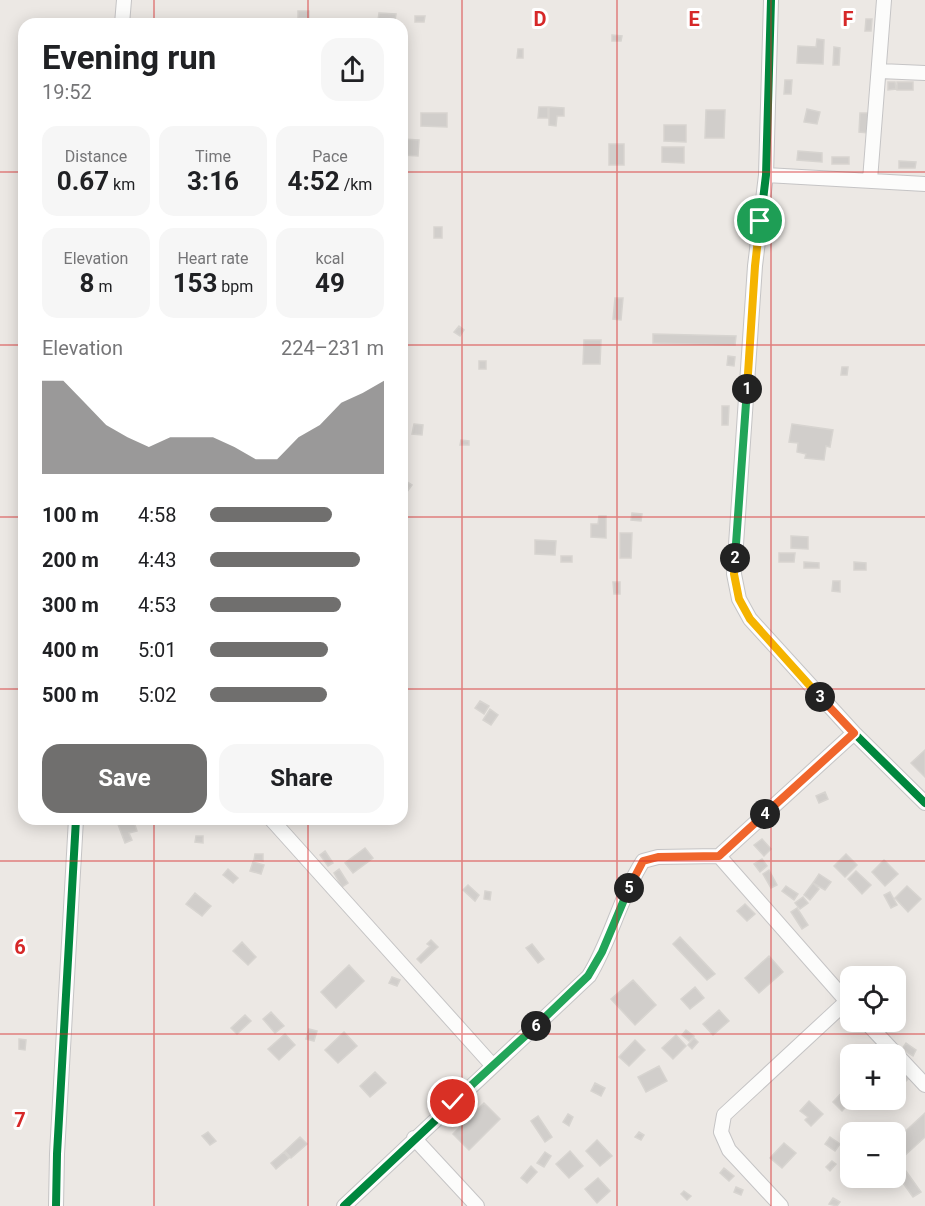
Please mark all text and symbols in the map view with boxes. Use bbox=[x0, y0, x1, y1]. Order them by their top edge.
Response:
text: D bbox=[534, 7, 547, 31]
text: E bbox=[688, 7, 700, 31]
text: F bbox=[843, 7, 854, 31]
text: Evening run bbox=[42, 38, 216, 77]
button: share bbox=[321, 38, 384, 101]
text: 19:52 bbox=[42, 80, 92, 104]
text: Distance bbox=[65, 147, 127, 166]
text: Time bbox=[195, 147, 231, 166]
text: Pace bbox=[312, 147, 348, 166]
text: 0.67 bbox=[57, 166, 109, 196]
text: 3:16 bbox=[187, 166, 239, 196]
text: 4:52 bbox=[288, 166, 340, 196]
text: km bbox=[109, 175, 135, 194]
text: /km bbox=[340, 175, 372, 194]
pin bbox=[734, 195, 785, 246]
icon: arrive bbox=[743, 204, 776, 237]
text: Elevation bbox=[64, 249, 128, 268]
text: Heart rate bbox=[177, 249, 249, 268]
text: kcal bbox=[316, 249, 344, 268]
text: 8 bbox=[80, 268, 94, 298]
text: 153 bbox=[173, 268, 217, 298]
text: 49 bbox=[315, 268, 345, 298]
text: m bbox=[94, 277, 112, 296]
text: bpm bbox=[217, 277, 253, 296]
text: Elevation bbox=[42, 336, 123, 360]
text: 224–231 m bbox=[281, 336, 384, 360]
pin: 1 bbox=[732, 374, 762, 404]
text: 1 bbox=[742, 379, 752, 398]
text: 100 m bbox=[42, 503, 99, 527]
text: 4:58 bbox=[138, 503, 177, 527]
pin: 2 bbox=[720, 543, 750, 573]
text: 200 m bbox=[42, 548, 99, 572]
text: 4:43 bbox=[138, 548, 177, 572]
text: 2 bbox=[730, 548, 740, 567]
text: 300 m bbox=[42, 593, 99, 617]
text: 4:53 bbox=[138, 593, 177, 617]
text: 400 m bbox=[42, 638, 99, 662]
text: 5:01 bbox=[138, 638, 177, 662]
pin: 3 bbox=[805, 682, 835, 712]
text: 500 m bbox=[42, 683, 99, 707]
text: 5:02 bbox=[138, 683, 177, 707]
text: 3 bbox=[815, 687, 825, 706]
button: Save bbox=[42, 744, 207, 813]
button: Share bbox=[219, 744, 384, 813]
pin: 4 bbox=[750, 799, 780, 829]
text: 4 bbox=[760, 804, 770, 823]
pin: 5 bbox=[614, 873, 644, 903]
text: 5 bbox=[624, 878, 634, 897]
text: 6 bbox=[14, 935, 26, 959]
map controls bbox=[840, 966, 906, 1188]
button: locate bbox=[840, 966, 906, 1032]
pin: 6 bbox=[521, 1011, 551, 1041]
text: 6 bbox=[531, 1016, 541, 1035]
button: + bbox=[840, 1044, 906, 1110]
pin bbox=[427, 1076, 478, 1127]
icon: check bbox=[436, 1085, 469, 1118]
text: 7 bbox=[14, 1108, 26, 1132]
button: − bbox=[840, 1122, 906, 1188]

